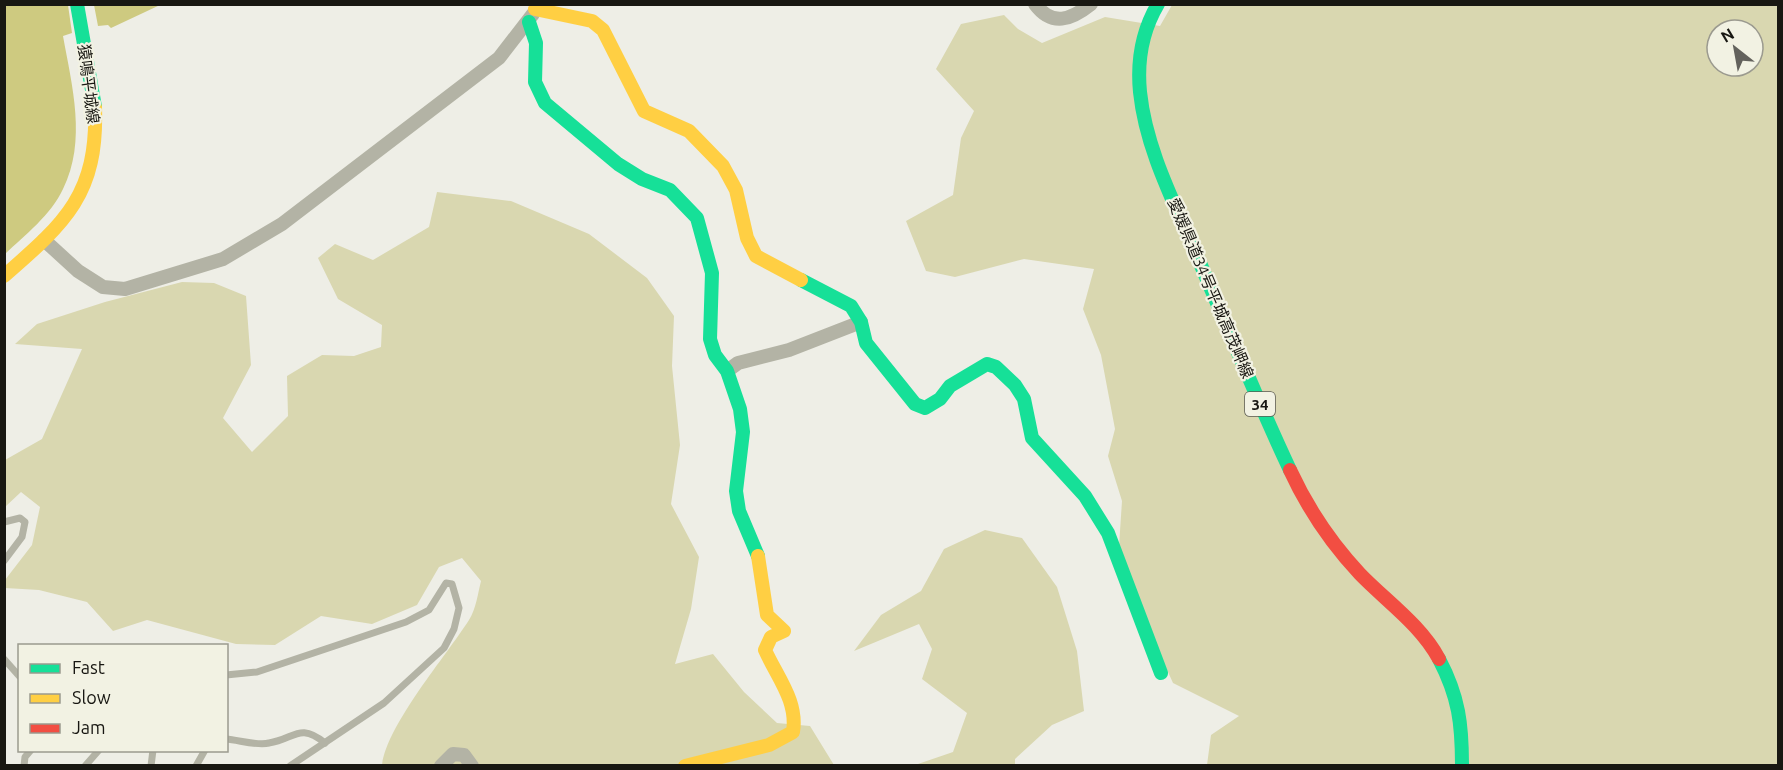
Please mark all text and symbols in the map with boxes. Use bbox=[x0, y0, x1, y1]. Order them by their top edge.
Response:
north arrow bbox=[1705, 18, 1765, 78]
text: N bbox=[1718, 24, 1737, 46]
street label: 猿鳴平城線 bbox=[75, 43, 103, 125]
street label: 愛媛県道34号平城高茂岬線 bbox=[1165, 195, 1257, 381]
road number: 34 bbox=[1245, 392, 1275, 416]
legend bbox=[18, 644, 228, 752]
text: Fast bbox=[72, 657, 105, 677]
text: Slow bbox=[72, 687, 111, 707]
text: Jam bbox=[72, 717, 106, 737]

